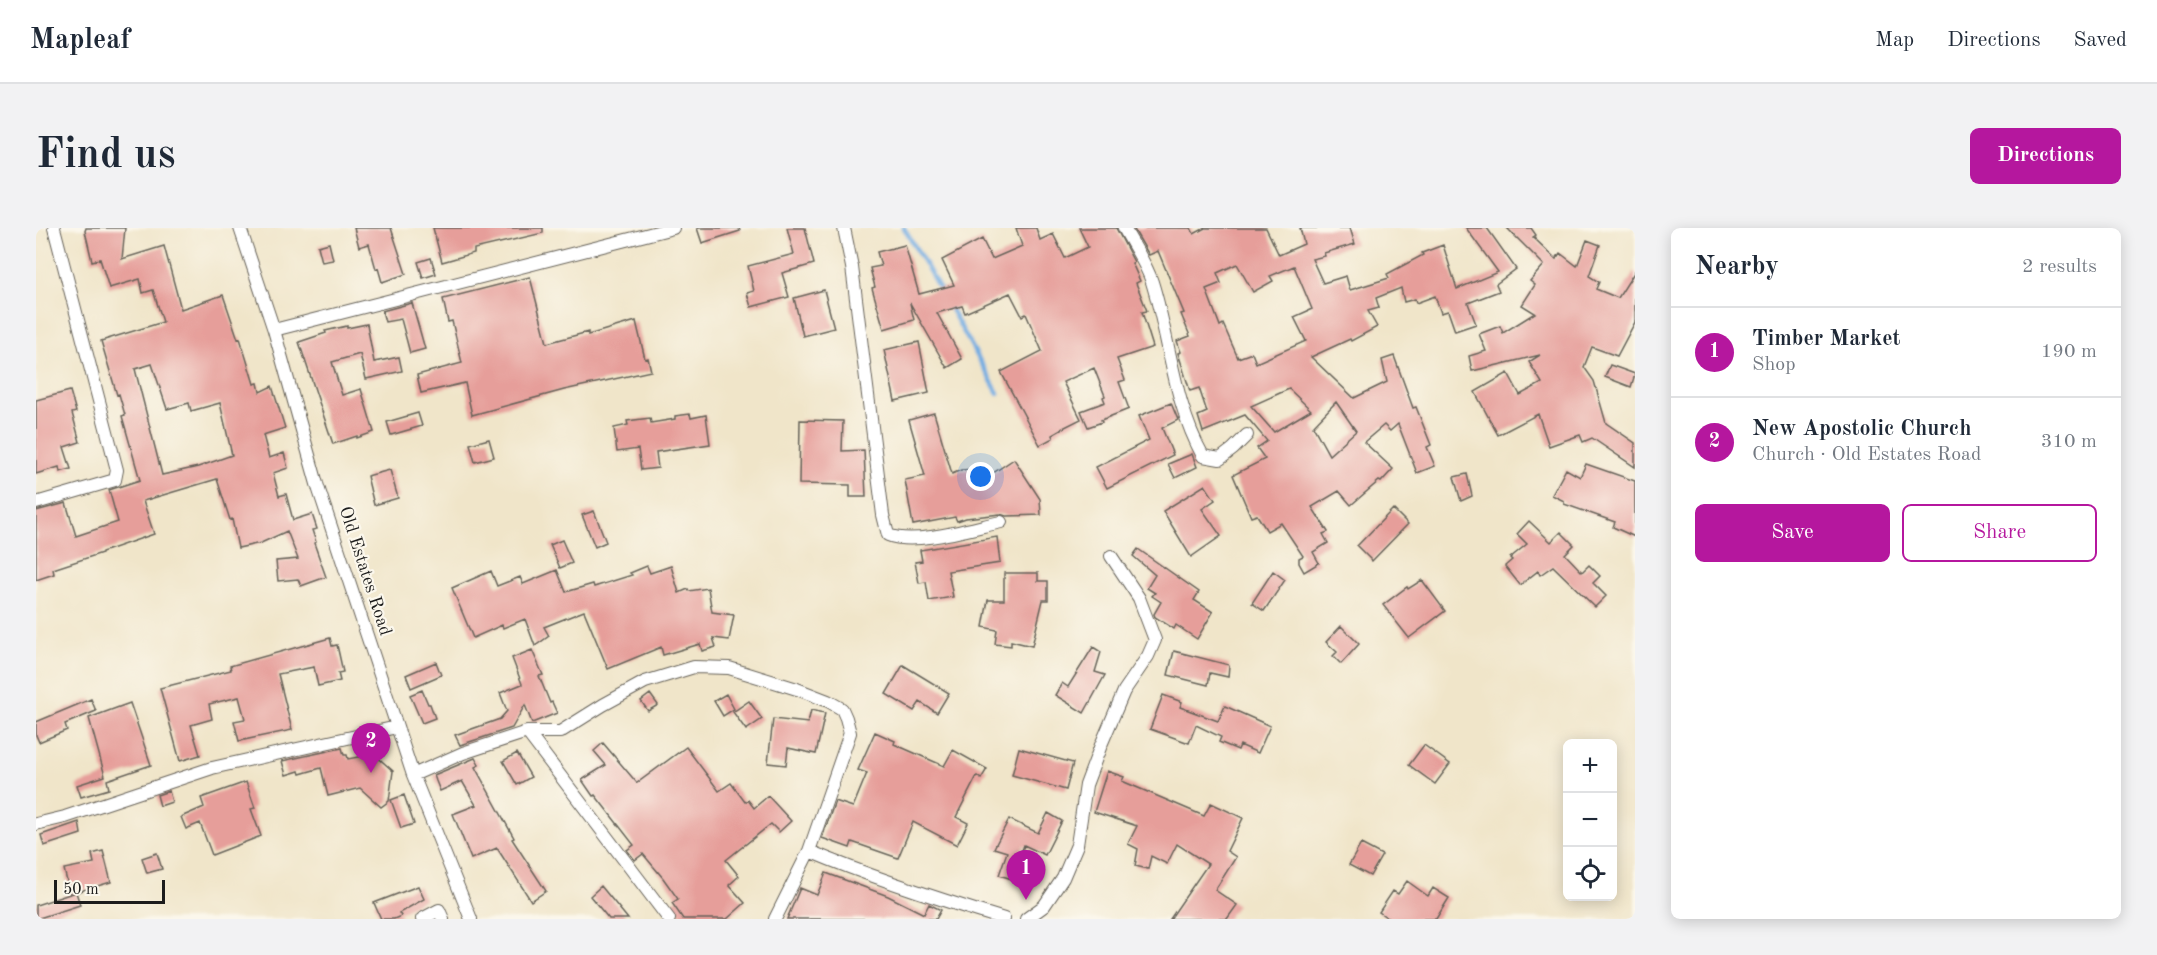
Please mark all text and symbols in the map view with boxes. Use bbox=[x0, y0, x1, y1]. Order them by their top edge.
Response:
text: Mapleaf bbox=[30, 27, 130, 55]
text: Map bbox=[1875, 30, 1914, 51]
text: Directions bbox=[1947, 30, 2041, 51]
text: Saved bbox=[2074, 30, 2127, 51]
button: Directions bbox=[1970, 128, 2121, 184]
text: Find us bbox=[36, 135, 175, 177]
text: Nearby bbox=[1695, 254, 1779, 280]
text: 2 results bbox=[2022, 257, 2097, 277]
text: Timber Market bbox=[1752, 328, 1901, 350]
text: 1 bbox=[1709, 342, 1720, 362]
text: 190 m bbox=[2041, 342, 2097, 362]
text: Shop bbox=[1752, 355, 1796, 375]
text: New Apostolic Church bbox=[1752, 418, 1971, 440]
text: 2 bbox=[1709, 432, 1720, 452]
text: 310 m bbox=[2041, 432, 2097, 452]
text: Church · Old Estates Road bbox=[1752, 445, 1981, 465]
your location bbox=[966, 462, 995, 491]
street label: Old Estates Road bbox=[336, 504, 394, 638]
button: Save bbox=[1695, 504, 1890, 562]
button: Share bbox=[1902, 504, 2097, 562]
pin: 2 bbox=[352, 724, 390, 773]
map controls bbox=[1563, 739, 1617, 901]
button: + bbox=[1563, 739, 1617, 793]
button: − bbox=[1563, 793, 1617, 847]
button: locate bbox=[1563, 847, 1617, 901]
pin: 1 bbox=[1006, 850, 1046, 900]
scale bar bbox=[54, 877, 165, 904]
text: 50 m bbox=[63, 882, 99, 898]

